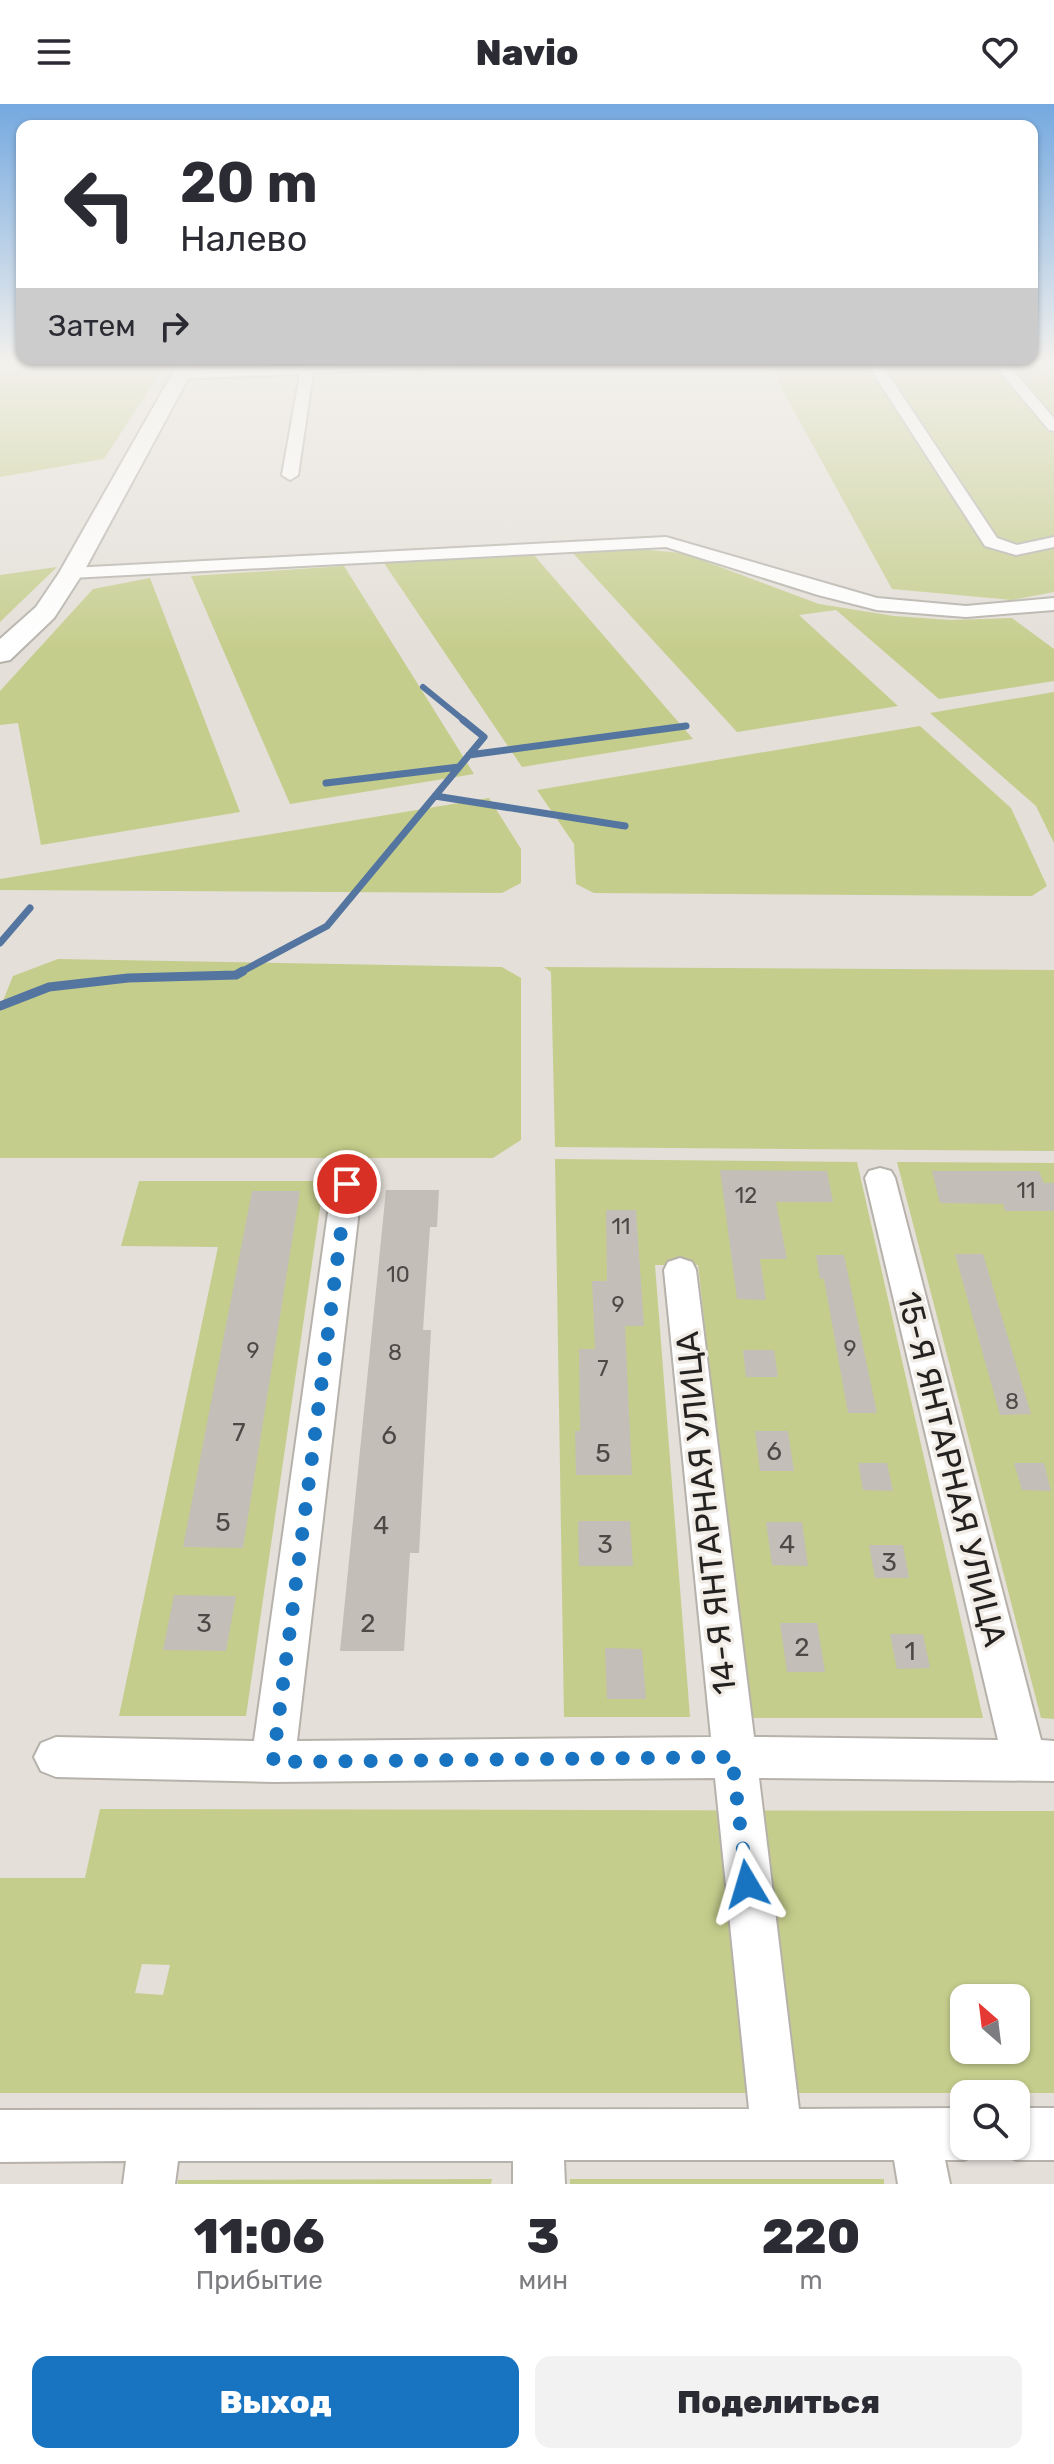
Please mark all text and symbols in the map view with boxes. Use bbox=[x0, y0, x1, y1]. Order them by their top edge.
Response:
icon: menu bbox=[32, 30, 76, 74]
icon: heart bbox=[978, 30, 1022, 74]
text: Navio bbox=[476, 31, 579, 74]
text: 20 m bbox=[180, 150, 318, 216]
icon: left bbox=[48, 152, 152, 256]
text: Налево bbox=[180, 217, 307, 260]
icon: right bbox=[152, 304, 196, 348]
text: Затем bbox=[48, 308, 136, 344]
pin bbox=[313, 1150, 381, 1218]
icon: arrive bbox=[325, 1162, 369, 1206]
house number: 11 bbox=[1017, 1177, 1035, 1204]
house number: 12 bbox=[735, 1182, 757, 1209]
house number: 11 bbox=[612, 1213, 630, 1240]
house number: 10 bbox=[386, 1261, 410, 1288]
street label: 15-Я ЯНТАРНАЯ УЛИЦА bbox=[889, 1288, 1015, 1650]
house number: 9 bbox=[611, 1291, 625, 1318]
street label: 14-Я ЯНТАРНАЯ УЛИЦА bbox=[668, 1330, 744, 1696]
house number: 9 bbox=[843, 1335, 857, 1362]
house number: 9 bbox=[246, 1337, 260, 1364]
house number: 8 bbox=[388, 1339, 402, 1366]
house number: 7 bbox=[597, 1355, 609, 1382]
house number: 8 bbox=[1005, 1388, 1019, 1415]
house number: 7 bbox=[232, 1417, 246, 1448]
house number: 6 bbox=[381, 1420, 397, 1451]
house number: 6 bbox=[766, 1436, 782, 1467]
house number: 5 bbox=[595, 1438, 611, 1469]
house number: 5 bbox=[215, 1507, 231, 1538]
house number: 4 bbox=[373, 1510, 389, 1541]
house number: 3 bbox=[597, 1529, 613, 1560]
house number: 4 bbox=[779, 1529, 795, 1560]
house number: 3 bbox=[881, 1547, 897, 1578]
house number: 3 bbox=[196, 1608, 212, 1639]
house number: 2 bbox=[360, 1608, 376, 1639]
house number: 2 bbox=[794, 1632, 810, 1663]
house number: 1 bbox=[904, 1635, 916, 1667]
position arrow bbox=[705, 1842, 789, 1926]
north arrow bbox=[950, 1984, 1030, 2064]
map controls bbox=[950, 1984, 1030, 2160]
button: search bbox=[950, 2080, 1030, 2160]
text: 11:06 bbox=[194, 2208, 325, 2265]
text: 3 bbox=[527, 2208, 560, 2265]
text: 220 bbox=[762, 2208, 860, 2265]
text: Прибытие bbox=[196, 2265, 323, 2296]
text: мин bbox=[519, 2265, 568, 2296]
text: m bbox=[799, 2265, 823, 2296]
button: Выход bbox=[32, 2356, 519, 2448]
button: Поделиться bbox=[535, 2356, 1022, 2448]

